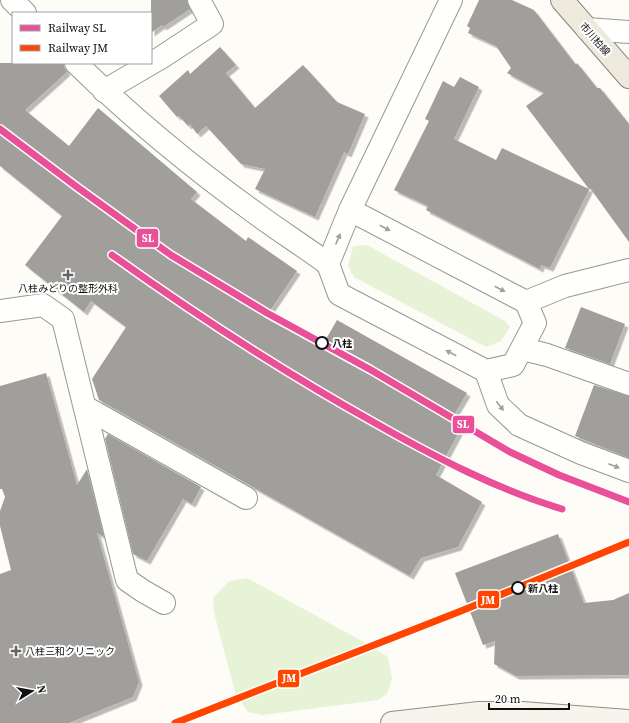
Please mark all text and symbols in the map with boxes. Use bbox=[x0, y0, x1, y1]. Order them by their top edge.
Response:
legend bbox=[12, 12, 152, 64]
text: Railway SL bbox=[48, 20, 106, 36]
street label: 市川柏線 bbox=[577, 20, 613, 58]
text: Railway JM bbox=[48, 40, 108, 56]
one-way arrow bbox=[379, 225, 391, 231]
line badge: SL bbox=[136, 228, 159, 248]
text: SL bbox=[142, 231, 155, 246]
one-way arrow bbox=[335, 233, 341, 244]
marker: 八柱みどりの整形外科 bbox=[62, 269, 74, 281]
place label: 八柱みどりの整形外科 bbox=[18, 282, 118, 295]
one-way arrow bbox=[494, 285, 505, 292]
marker: 八柱 bbox=[315, 336, 329, 350]
place label: 八柱 bbox=[332, 337, 352, 350]
one-way arrow bbox=[446, 350, 457, 356]
one-way arrow bbox=[496, 401, 505, 412]
line badge: SL bbox=[452, 415, 475, 434]
text: SL bbox=[457, 417, 470, 432]
one-way arrow bbox=[609, 463, 621, 469]
marker: 新八柱 bbox=[511, 581, 525, 595]
place label: 新八柱 bbox=[528, 582, 558, 595]
line badge: JM bbox=[477, 590, 500, 609]
text: JM bbox=[480, 593, 495, 608]
marker: 八柱三和クリニック bbox=[10, 645, 22, 657]
place label: 八柱三和クリニック bbox=[25, 645, 115, 658]
line badge: JM bbox=[277, 669, 300, 688]
north arrow bbox=[12, 671, 52, 711]
text: JM bbox=[281, 671, 296, 686]
text: N bbox=[33, 684, 49, 695]
scale bar bbox=[489, 685, 569, 711]
text: 20 m bbox=[495, 691, 521, 707]

